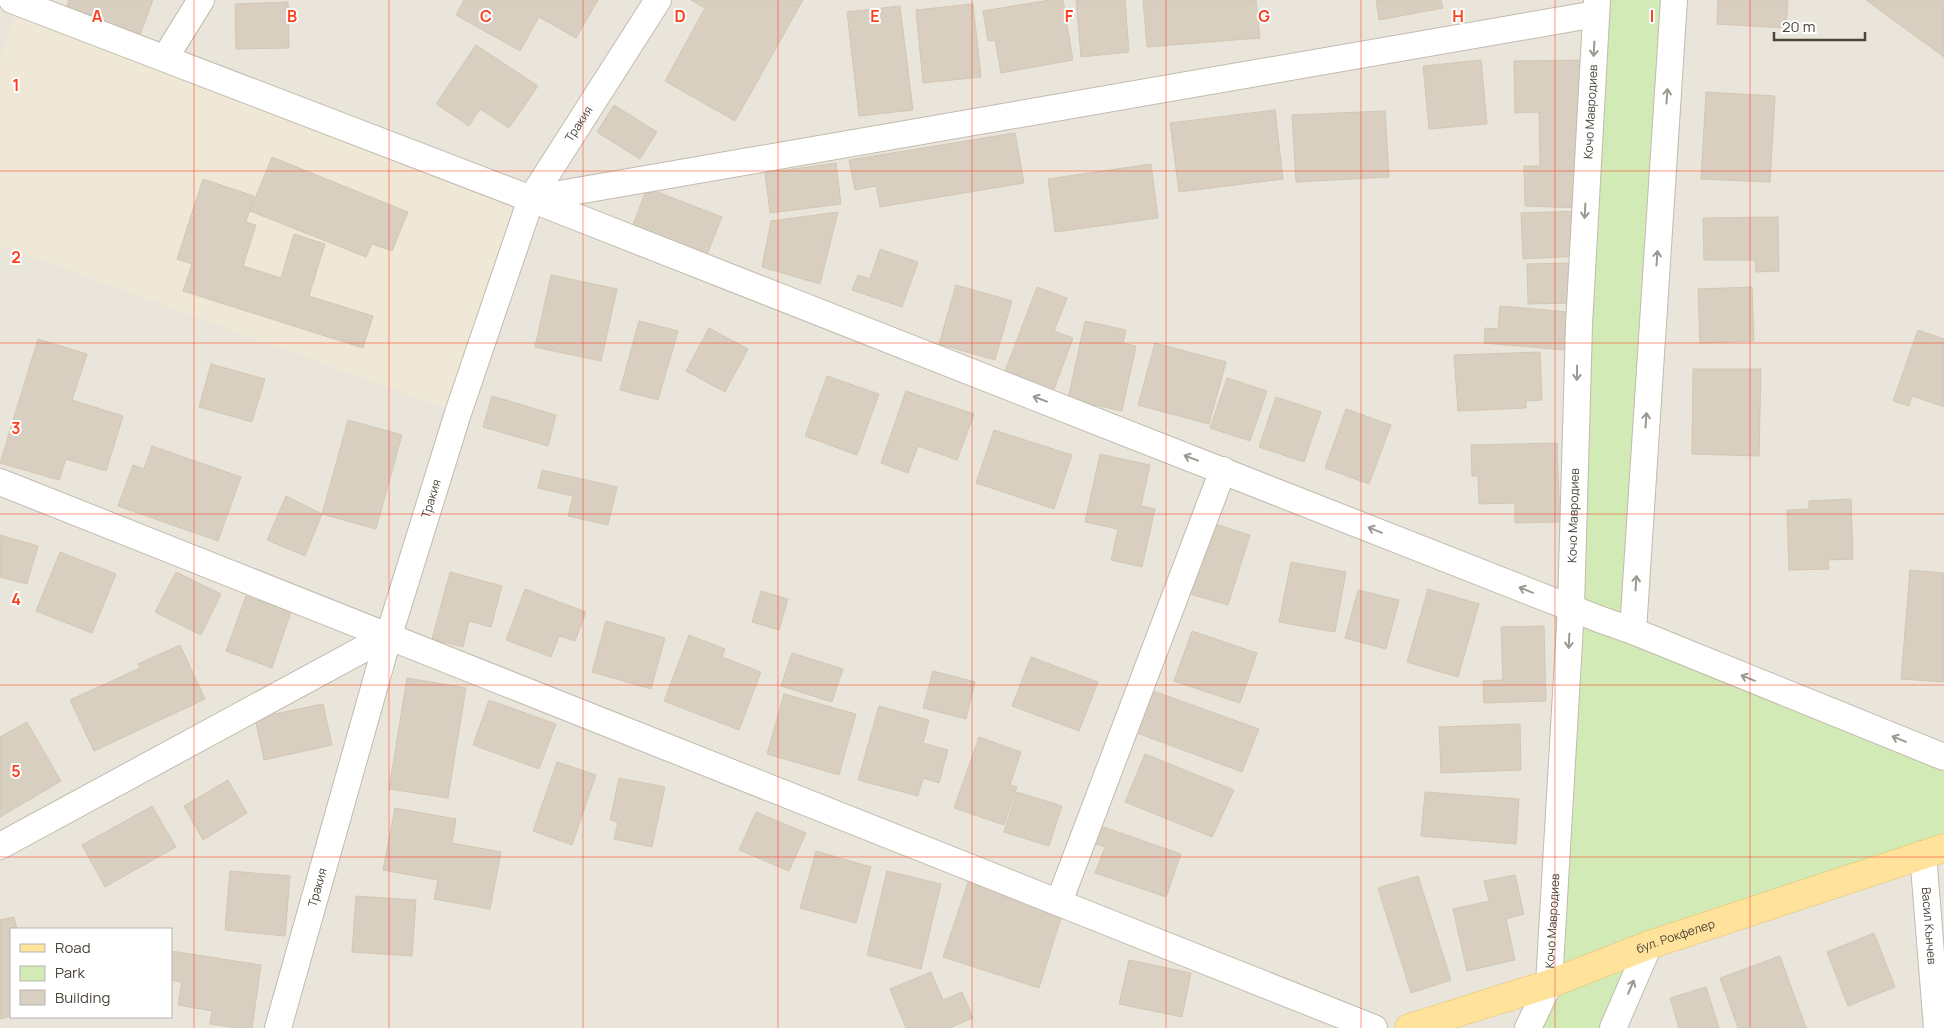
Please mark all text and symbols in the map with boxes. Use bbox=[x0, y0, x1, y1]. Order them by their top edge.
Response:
text: A bbox=[92, 5, 103, 27]
text: B bbox=[287, 5, 297, 27]
text: C bbox=[480, 5, 492, 27]
text: D bbox=[674, 5, 686, 27]
text: E bbox=[870, 5, 880, 27]
text: F bbox=[1065, 5, 1074, 27]
text: G bbox=[1258, 5, 1270, 27]
text: H bbox=[1452, 5, 1464, 27]
text: I bbox=[1650, 5, 1654, 27]
scale bar bbox=[1774, 10, 1865, 42]
text: 20 m bbox=[1782, 16, 1815, 37]
one-way arrow bbox=[1590, 40, 1599, 56]
street label: Кочо Мавродиев bbox=[1579, 63, 1601, 160]
text: 1 bbox=[12, 74, 20, 96]
one-way arrow bbox=[1663, 88, 1672, 104]
street label: Тракия bbox=[561, 102, 596, 145]
one-way arrow bbox=[1581, 203, 1590, 219]
text: 2 bbox=[11, 246, 21, 268]
one-way arrow bbox=[1652, 251, 1661, 267]
one-way arrow bbox=[1573, 365, 1582, 381]
one-way arrow bbox=[1033, 393, 1048, 403]
one-way arrow bbox=[1642, 413, 1651, 429]
text: 3 bbox=[11, 417, 21, 439]
one-way arrow bbox=[1184, 453, 1199, 462]
street label: Кочо Мавродиев bbox=[1563, 467, 1583, 563]
street label: Тракия bbox=[417, 477, 445, 520]
one-way arrow bbox=[1368, 525, 1383, 535]
one-way arrow bbox=[1631, 575, 1640, 591]
one-way arrow bbox=[1519, 585, 1534, 594]
text: 4 bbox=[11, 588, 21, 610]
one-way arrow bbox=[1565, 632, 1574, 648]
one-way arrow bbox=[1741, 672, 1756, 682]
one-way arrow bbox=[1892, 733, 1907, 743]
text: 5 bbox=[11, 760, 21, 782]
street label: Тракия bbox=[304, 866, 331, 909]
street label: Кочо Мавродиев bbox=[1541, 873, 1563, 969]
street label: Васил Кънчев bbox=[1918, 886, 1941, 966]
street label: бул. Рокфелер bbox=[1633, 915, 1717, 957]
legend bbox=[10, 928, 172, 1018]
text: Road bbox=[55, 937, 91, 958]
text: Park bbox=[55, 962, 85, 983]
one-way arrow bbox=[1627, 980, 1637, 995]
text: Building bbox=[55, 987, 110, 1008]

